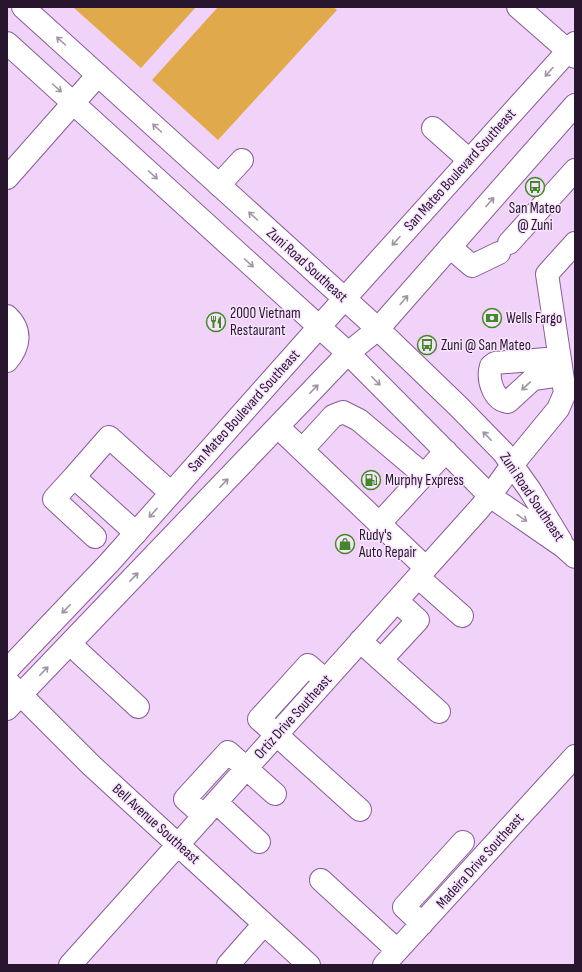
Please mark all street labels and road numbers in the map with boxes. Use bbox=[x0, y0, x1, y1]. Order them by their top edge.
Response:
street label: San Mateo Boulevard Southeast bbox=[400, 104, 520, 235]
street label: Zuni Road Southeast bbox=[262, 223, 352, 307]
street label: San Mateo Boulevard Southeast bbox=[184, 345, 304, 476]
street label: Zuni Road Southeast bbox=[495, 449, 569, 545]
street label: Ortiz Drive Southeast bbox=[250, 670, 336, 763]
street label: Bell Avenue Southeast bbox=[108, 780, 204, 869]
street label: Madeira Drive Southeast bbox=[432, 809, 528, 913]

